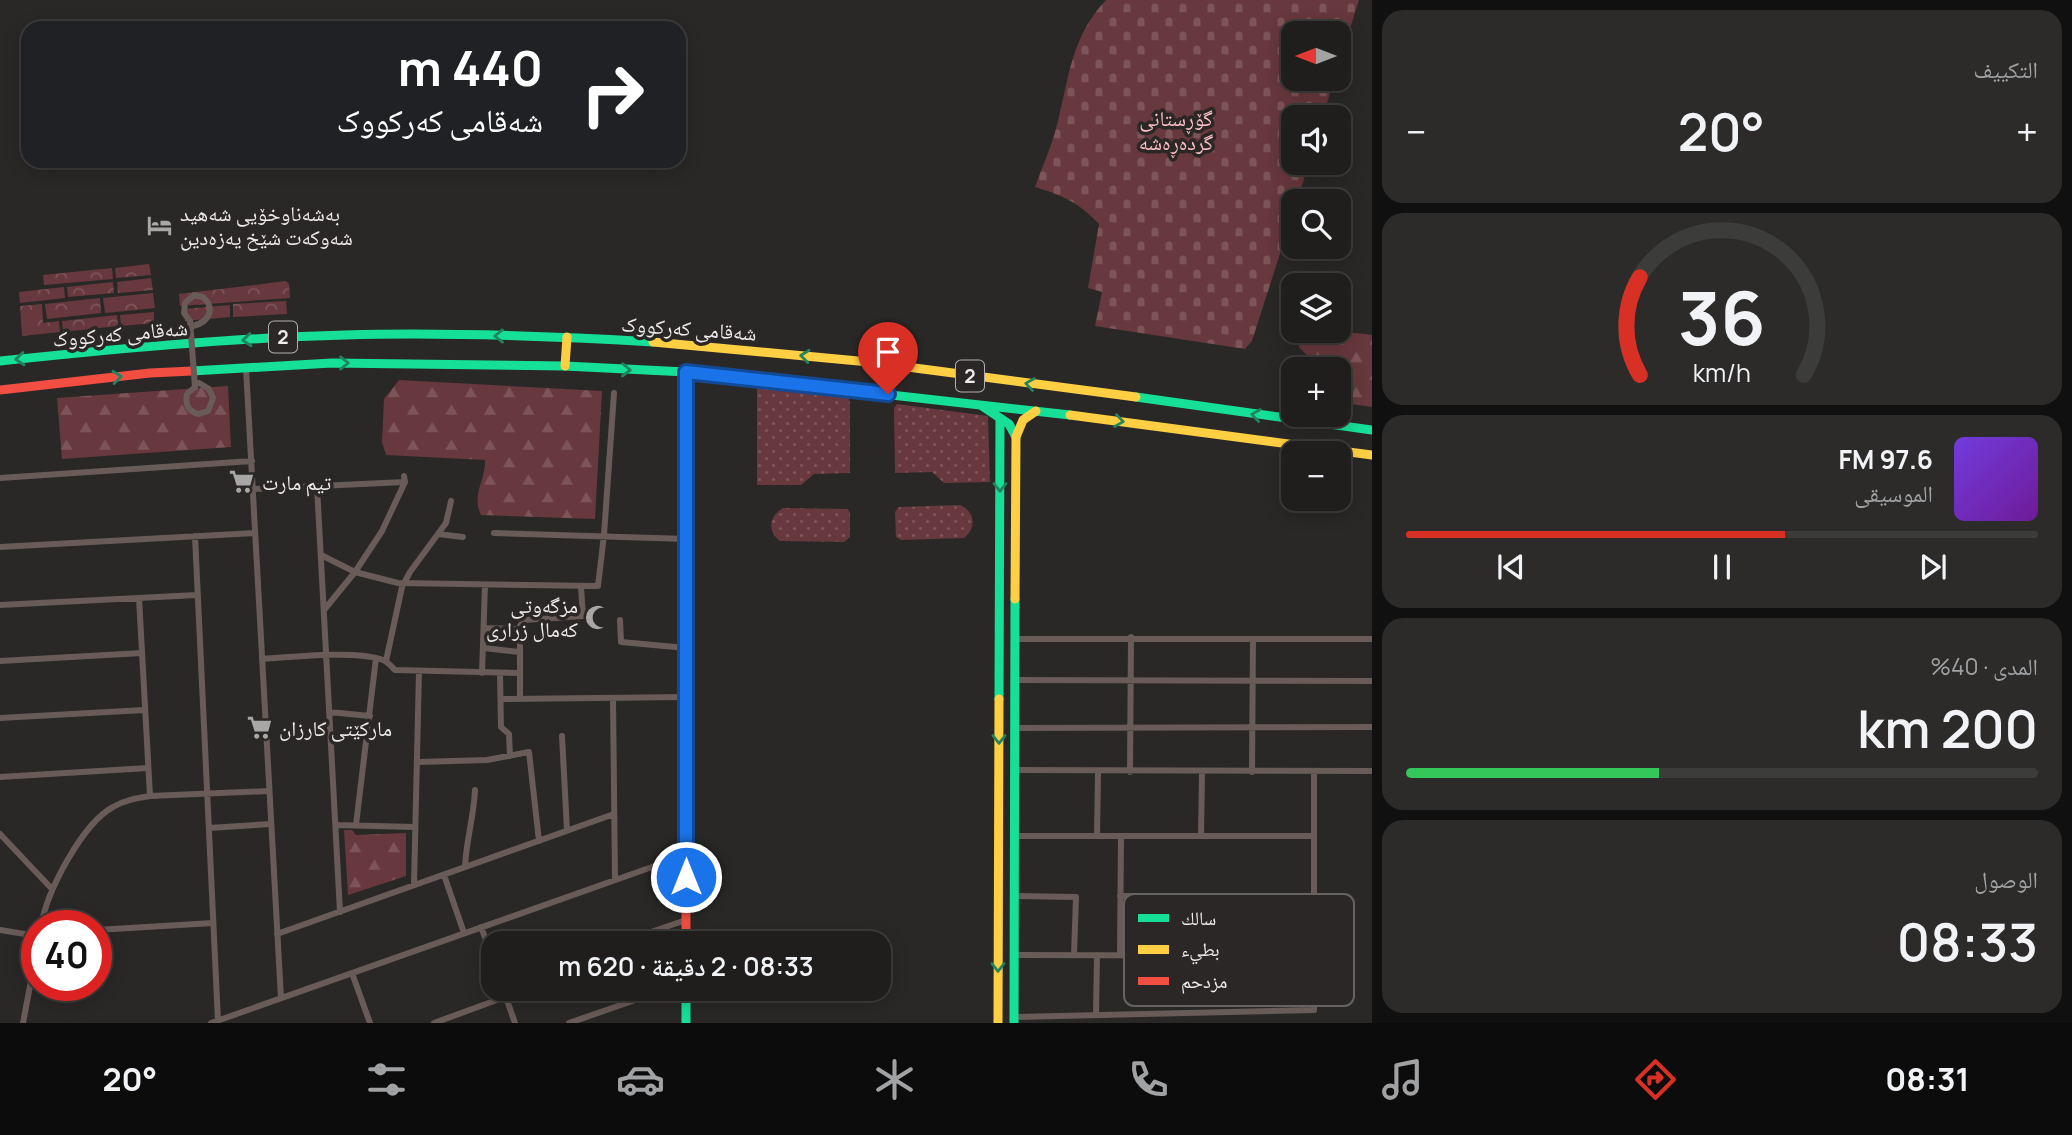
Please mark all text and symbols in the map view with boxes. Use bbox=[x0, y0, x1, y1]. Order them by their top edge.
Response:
north arrow bbox=[1281, 21, 1351, 91]
map controls bbox=[1281, 21, 1351, 511]
text: 440 m bbox=[398, 34, 543, 101]
icon: right bbox=[567, 49, 658, 140]
text: التكييف bbox=[1973, 53, 2038, 85]
text: 20° bbox=[1678, 96, 1765, 167]
text: شەقامی کەرکووک bbox=[337, 98, 543, 142]
park label: گۆڕستانی گردەڕەشە bbox=[1139, 104, 1214, 159]
button: sound bbox=[1281, 105, 1351, 175]
text: − bbox=[1406, 105, 1427, 157]
text: + bbox=[2016, 105, 2038, 157]
button: search bbox=[1281, 189, 1351, 259]
place label: بەشەناوخۆیی شەهید شەوکەت شێخ یەزەدین bbox=[180, 199, 353, 251]
hotel icon: بەشەناوخۆیی شەهید شەوکەت شێخ یەزەدین bbox=[146, 211, 174, 239]
text: 36 bbox=[1678, 267, 1766, 367]
button: layers bbox=[1281, 273, 1351, 343]
street label: شەقامی کەرکووک bbox=[620, 309, 758, 347]
street label: شەقامی کەرکووک bbox=[51, 313, 189, 353]
road number: 2 bbox=[269, 322, 297, 352]
pin bbox=[858, 322, 918, 394]
one-way arrow bbox=[493, 328, 503, 344]
one-way arrow bbox=[241, 332, 252, 347]
icon: arrive bbox=[869, 333, 907, 371]
one-way arrow bbox=[799, 349, 810, 364]
one-way arrow bbox=[14, 351, 25, 366]
one-way arrow bbox=[339, 355, 349, 371]
text: km/h bbox=[1693, 355, 1751, 390]
button: + bbox=[1281, 357, 1351, 427]
road number: 2 bbox=[956, 360, 984, 392]
one-way arrow bbox=[621, 362, 631, 378]
one-way arrow bbox=[111, 370, 122, 385]
one-way arrow bbox=[1024, 377, 1036, 392]
one-way arrow bbox=[1250, 407, 1262, 422]
one-way arrow bbox=[1113, 413, 1125, 428]
button: − bbox=[1281, 441, 1351, 511]
text: 97.6 FM bbox=[1838, 441, 1933, 477]
supermarket icon: تیم مارت bbox=[228, 468, 256, 496]
place label: تیم مارت bbox=[262, 468, 331, 497]
text: الموسيقى bbox=[1854, 477, 1933, 509]
one-way arrow bbox=[992, 482, 1008, 493]
icon: previous bbox=[1492, 548, 1530, 586]
icon: pause bbox=[1703, 548, 1741, 586]
icon: next bbox=[1914, 548, 1952, 586]
place label: مزگەوتی کەمال زراری bbox=[486, 591, 578, 643]
mosque icon: مزگەوتی کەمال زراری bbox=[584, 603, 612, 631]
text: المدى · 40% bbox=[1930, 650, 2038, 682]
text: 200 km bbox=[1857, 693, 2038, 764]
supermarket icon: مارکێتی کارزان bbox=[245, 714, 273, 742]
place label: مارکێتی کارزان bbox=[279, 714, 392, 742]
one-way arrow bbox=[991, 734, 1007, 745]
position arrow bbox=[649, 840, 723, 914]
text: الوصول bbox=[1974, 863, 2038, 895]
legend bbox=[1124, 894, 1354, 1006]
text: سالك bbox=[1181, 905, 1216, 931]
text: 08:33 bbox=[1897, 906, 2038, 977]
speed limit sign: 40 bbox=[21, 910, 112, 1001]
text: بطيء bbox=[1181, 936, 1220, 965]
text: 08:33 · 2 دقيقة · 620 m bbox=[558, 948, 814, 984]
one-way arrow bbox=[991, 961, 1006, 972]
text: مزدحم bbox=[1181, 968, 1227, 994]
icon: filters bbox=[362, 1055, 411, 1104]
icon: car bbox=[616, 1055, 665, 1104]
icon: climate bbox=[870, 1055, 919, 1104]
icon: phone bbox=[1124, 1055, 1173, 1104]
icon: music bbox=[1378, 1055, 1427, 1104]
icon: directions bbox=[1631, 1055, 1680, 1104]
text: 20° bbox=[103, 1057, 157, 1101]
text: 08:31 bbox=[1885, 1057, 1970, 1101]

